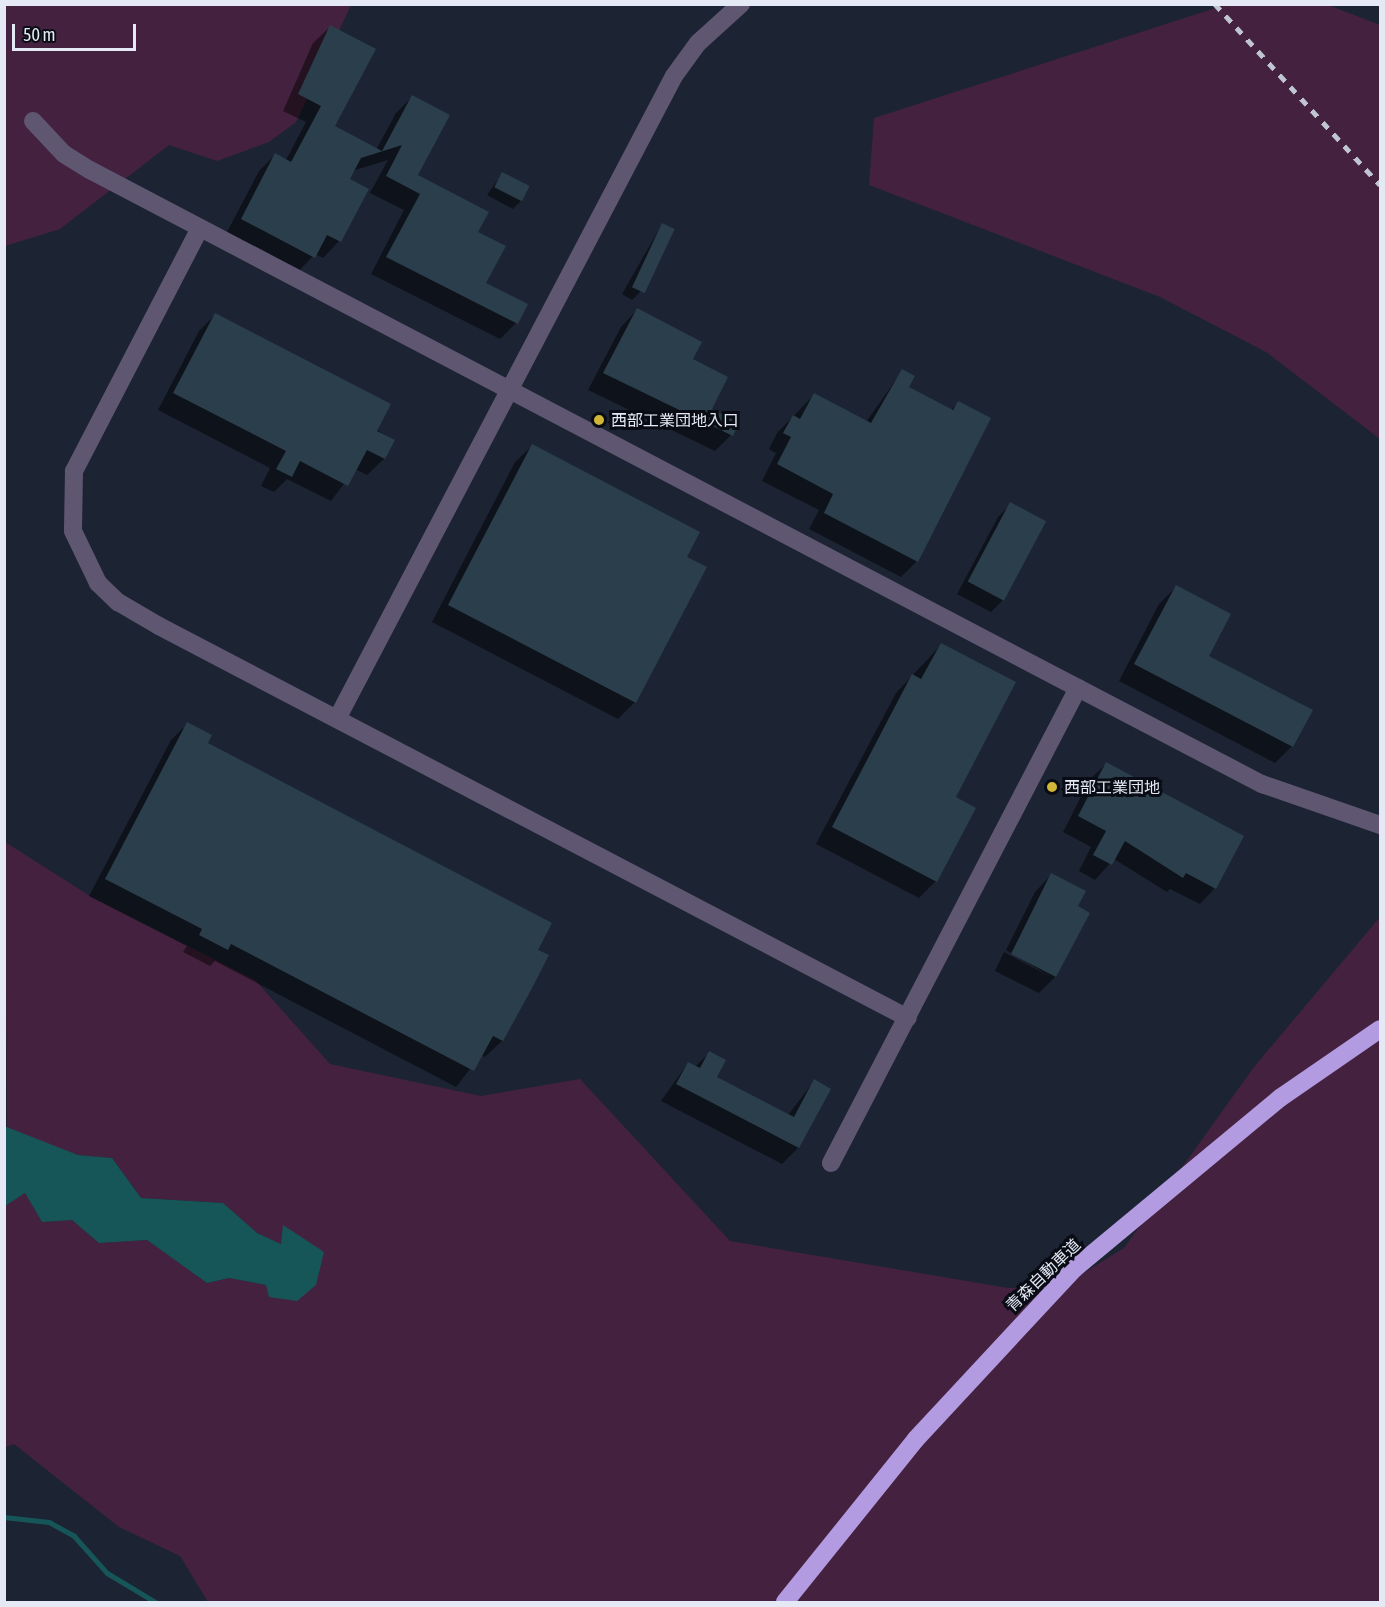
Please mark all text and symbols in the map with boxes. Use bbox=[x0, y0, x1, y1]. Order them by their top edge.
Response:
scale bar bbox=[15, 12, 140, 50]
text: 50 m bbox=[23, 24, 55, 45]
place label: 西部工業団地入口 bbox=[611, 410, 739, 430]
marker: 西部工業団地入口 bbox=[592, 413, 606, 427]
place label: 西部工業団地 bbox=[1064, 777, 1160, 797]
marker: 西部工業団地 bbox=[1045, 780, 1059, 794]
street label: 青森自動車道 bbox=[1002, 1235, 1084, 1315]

